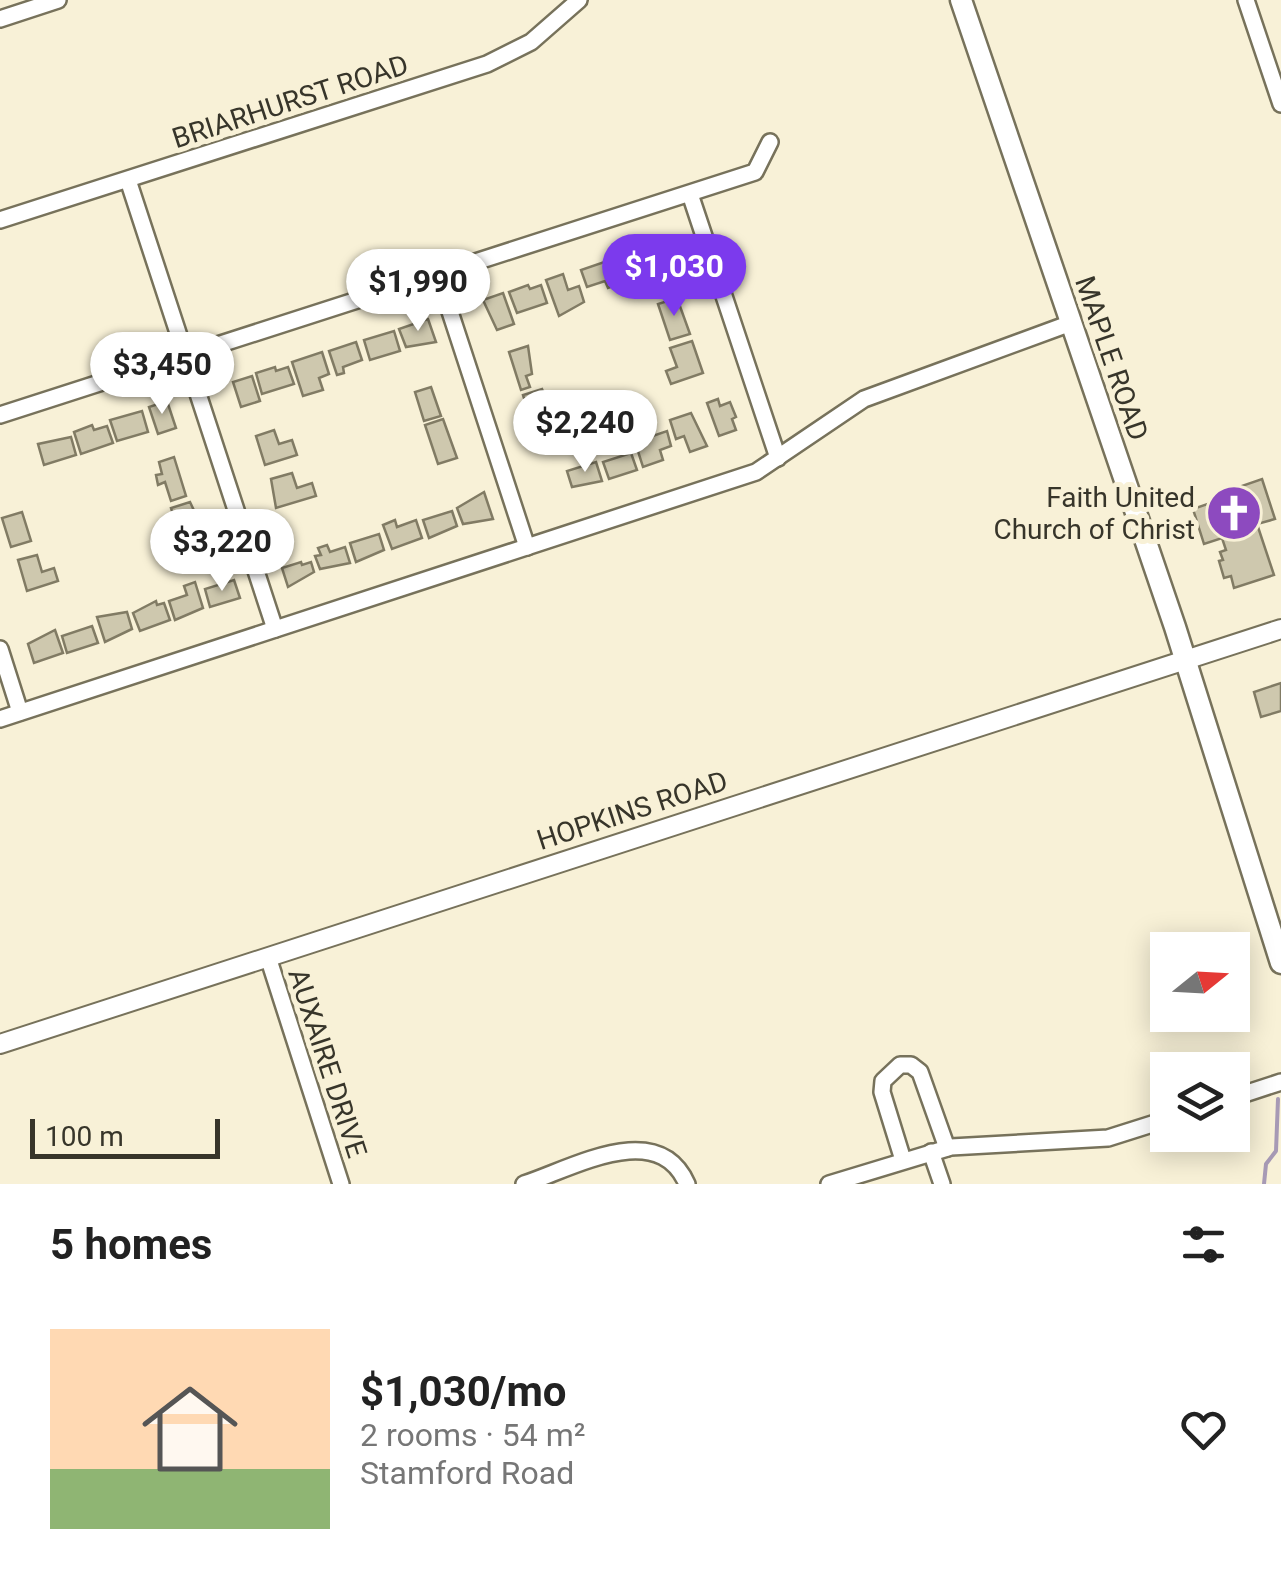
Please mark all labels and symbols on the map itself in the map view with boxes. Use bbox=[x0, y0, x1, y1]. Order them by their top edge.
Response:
street label: BRIARHURST ROAD bbox=[168, 48, 412, 155]
pin: $1,030 bbox=[593, 234, 755, 319]
pin: $1,990 bbox=[337, 249, 499, 334]
street label: MAPLE ROAD bbox=[1068, 272, 1155, 445]
pin: $3,450 bbox=[81, 332, 243, 417]
pin: $2,240 bbox=[504, 390, 666, 475]
place label: Faith United Church of Christ bbox=[993, 481, 1195, 546]
church icon: Faith United Church of Christ bbox=[1204, 483, 1264, 543]
pin: $3,220 bbox=[141, 509, 303, 594]
street label: HOPKINS ROAD bbox=[533, 764, 732, 857]
north arrow bbox=[1150, 932, 1250, 1032]
street label: AUXAIRE DRIVE bbox=[281, 965, 374, 1162]
scale bar bbox=[30, 1114, 220, 1158]

